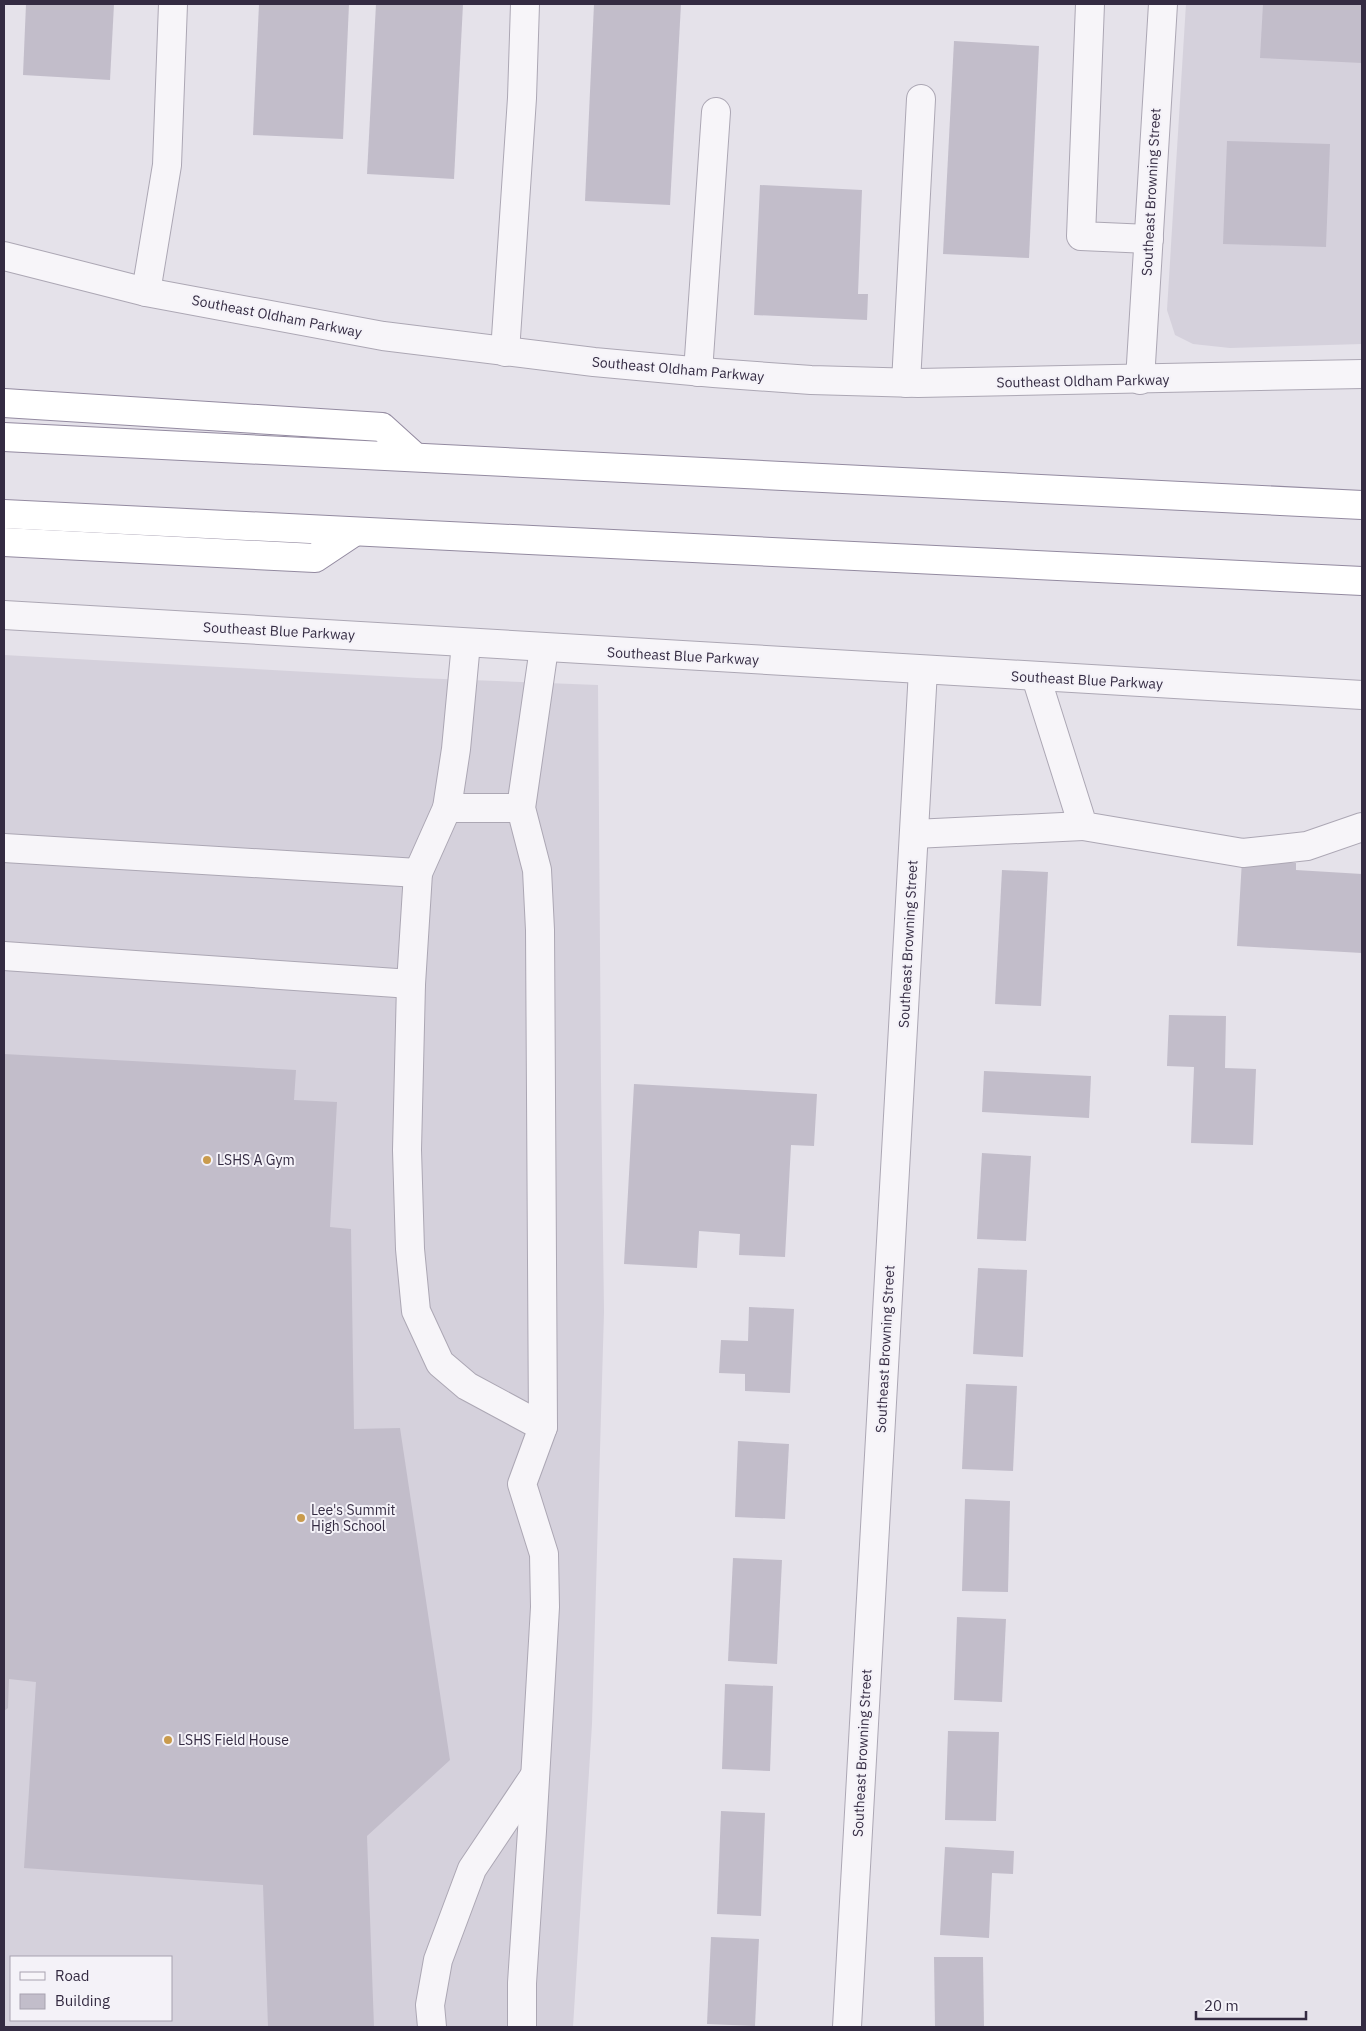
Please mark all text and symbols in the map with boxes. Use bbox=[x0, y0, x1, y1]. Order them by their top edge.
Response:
street label: Southeast Browning Street bbox=[1138, 108, 1164, 276]
street label: Southeast Oldham Parkway bbox=[190, 291, 364, 341]
street label: Southeast Oldham Parkway bbox=[591, 352, 765, 386]
street label: Southeast Oldham Parkway bbox=[996, 370, 1170, 392]
street label: Southeast Blue Parkway bbox=[203, 618, 355, 644]
street label: Southeast Blue Parkway bbox=[607, 643, 759, 669]
street label: Southeast Blue Parkway bbox=[1011, 667, 1163, 693]
street label: Southeast Browning Street bbox=[895, 860, 921, 1028]
place label: LSHS A Gym bbox=[217, 1151, 295, 1169]
marker: LSHS A Gym bbox=[201, 1154, 213, 1166]
street label: Southeast Browning Street bbox=[872, 1265, 898, 1433]
place label: Lee's Summit High School bbox=[311, 1501, 396, 1535]
marker: Lee's Summit High School bbox=[295, 1512, 307, 1524]
street label: Southeast Browning Street bbox=[849, 1669, 875, 1837]
place label: LSHS Field House bbox=[178, 1731, 289, 1749]
marker: LSHS Field House bbox=[162, 1734, 174, 1746]
legend bbox=[10, 1956, 172, 2021]
text: Road bbox=[55, 1966, 90, 1985]
scale bar bbox=[1196, 1988, 1306, 2020]
text: Building bbox=[55, 1991, 110, 2010]
text: 20 m bbox=[1204, 1996, 1239, 2015]

